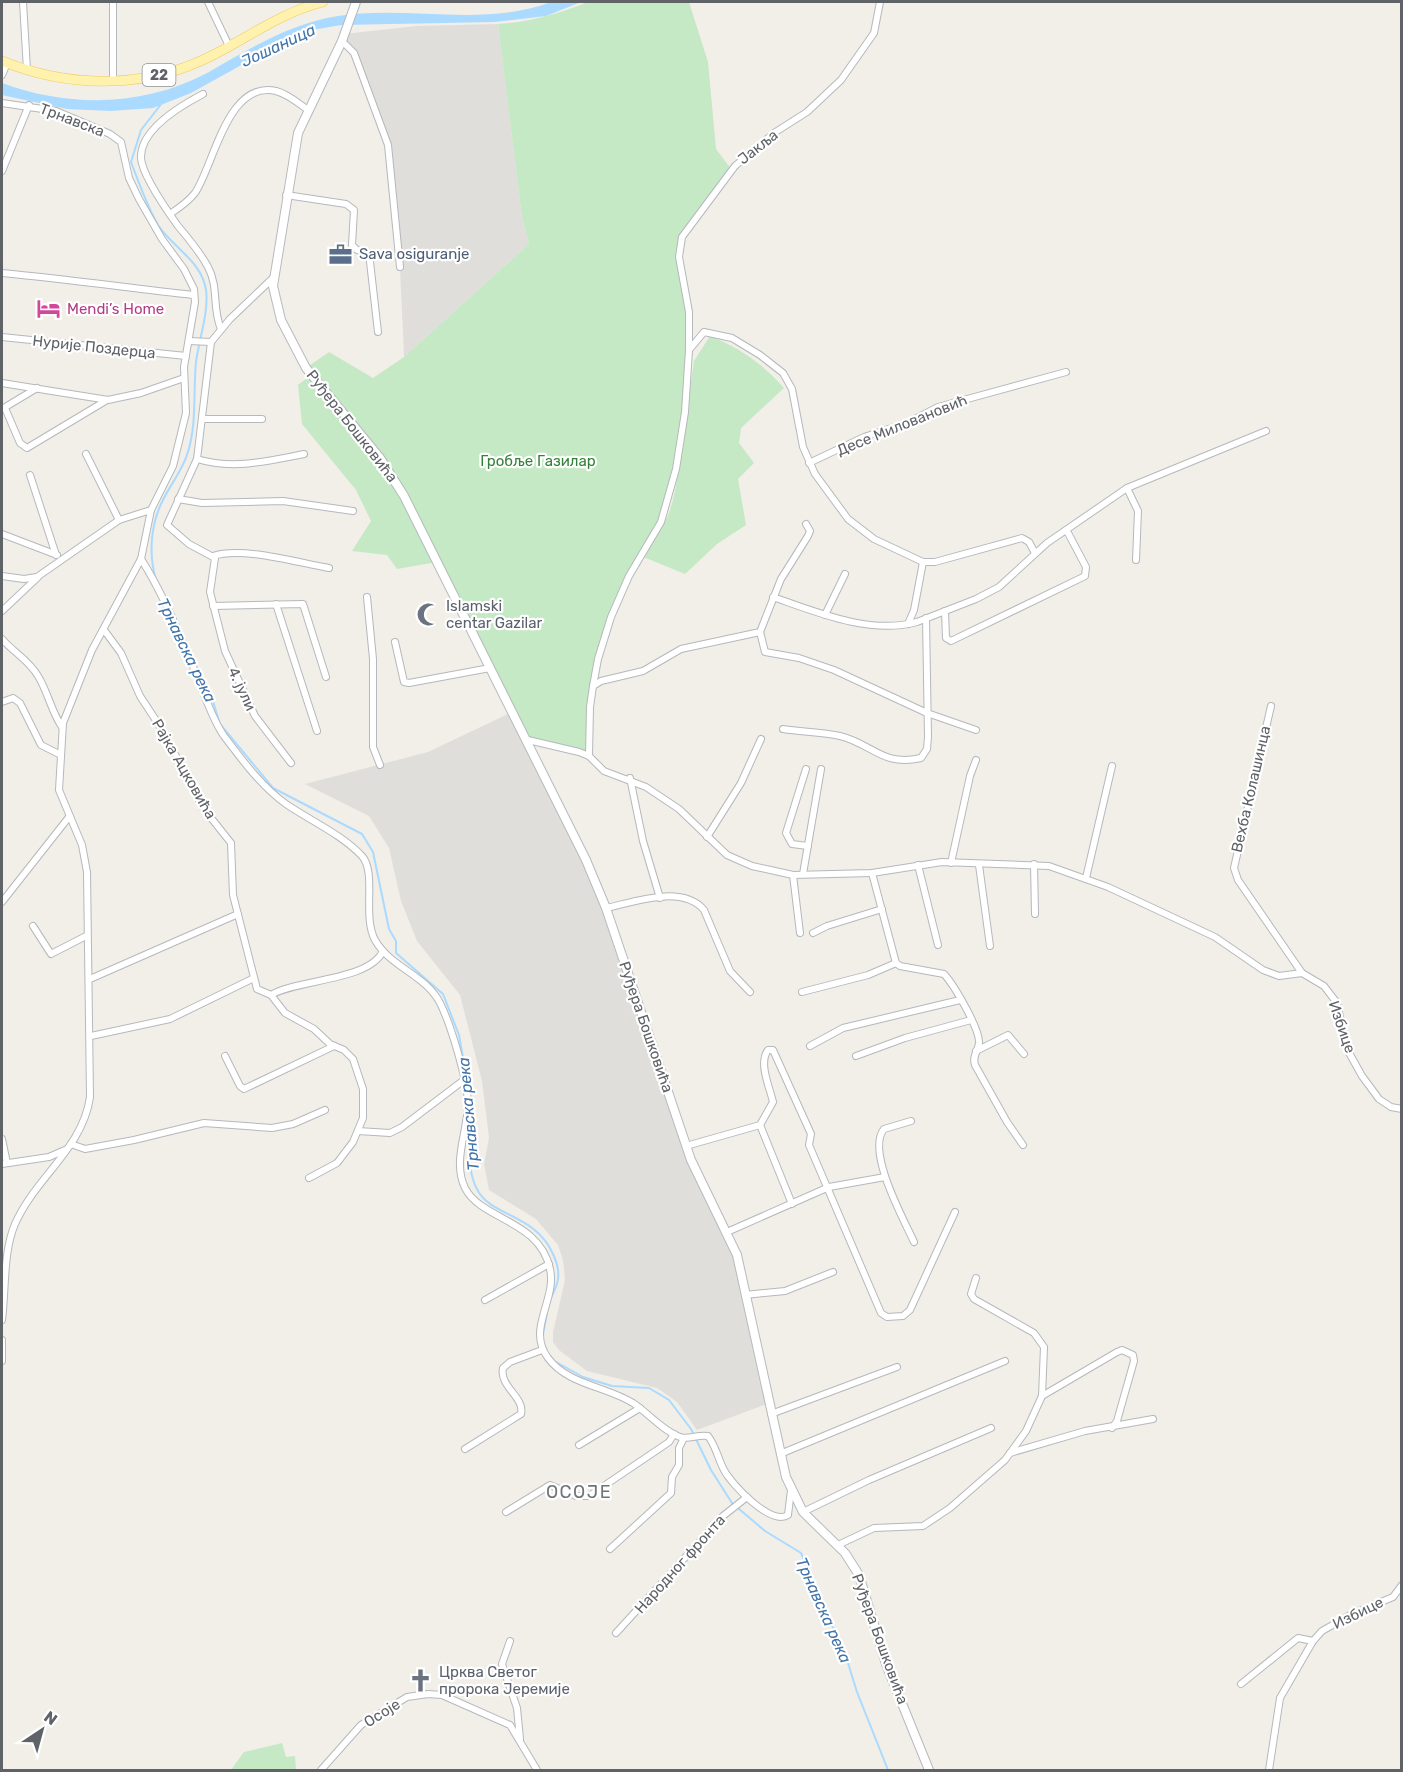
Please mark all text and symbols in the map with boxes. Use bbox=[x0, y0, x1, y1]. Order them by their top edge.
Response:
water label: Јошаница bbox=[238, 20, 318, 71]
road number: 22 bbox=[142, 64, 176, 86]
street label: Трнавска bbox=[37, 99, 107, 141]
street label: Јакља bbox=[734, 126, 782, 168]
office icon: Sava osiguranje bbox=[328, 241, 354, 267]
place label: Sava osiguranje bbox=[359, 245, 469, 263]
hotel icon: Mendi’s Home bbox=[36, 296, 62, 322]
place label: Mendi’s Home bbox=[67, 300, 164, 318]
street label: Нурије Поздерца bbox=[32, 332, 156, 362]
street label: Руђера Бошковића bbox=[303, 366, 401, 486]
street label: Десе Миловановић bbox=[834, 391, 970, 459]
park label: Гробље Газилар bbox=[480, 452, 596, 470]
water label: Трнавска река bbox=[153, 595, 220, 706]
place label: Islamski centar Gazilar bbox=[446, 597, 543, 632]
mosque icon: Islamski centar Gazilar bbox=[415, 602, 441, 628]
street label: 4. јули bbox=[224, 664, 260, 714]
street label: Рајка Ацковића bbox=[148, 716, 220, 822]
street label: Вехба Колашинца bbox=[1228, 724, 1274, 854]
street label: Руђера Бошковића bbox=[615, 959, 677, 1095]
street label: Избице bbox=[1325, 998, 1359, 1056]
water label: Трнавска река bbox=[454, 1056, 483, 1171]
district label: ОСОЈЕ bbox=[546, 1481, 612, 1503]
street label: Народног фронта bbox=[631, 1511, 729, 1617]
water label: Трнавска река bbox=[792, 1554, 855, 1666]
street label: Руђера Бошковића bbox=[848, 1571, 912, 1707]
street label: Избице bbox=[1330, 1593, 1386, 1633]
place label: Црква Светог пророка Јеремије bbox=[439, 1663, 570, 1698]
church icon: Црква Светог пророка Јеремије bbox=[408, 1668, 434, 1694]
street label: Осоје bbox=[361, 1695, 403, 1731]
north arrow bbox=[12, 1700, 72, 1760]
text: N bbox=[40, 1707, 61, 1729]

